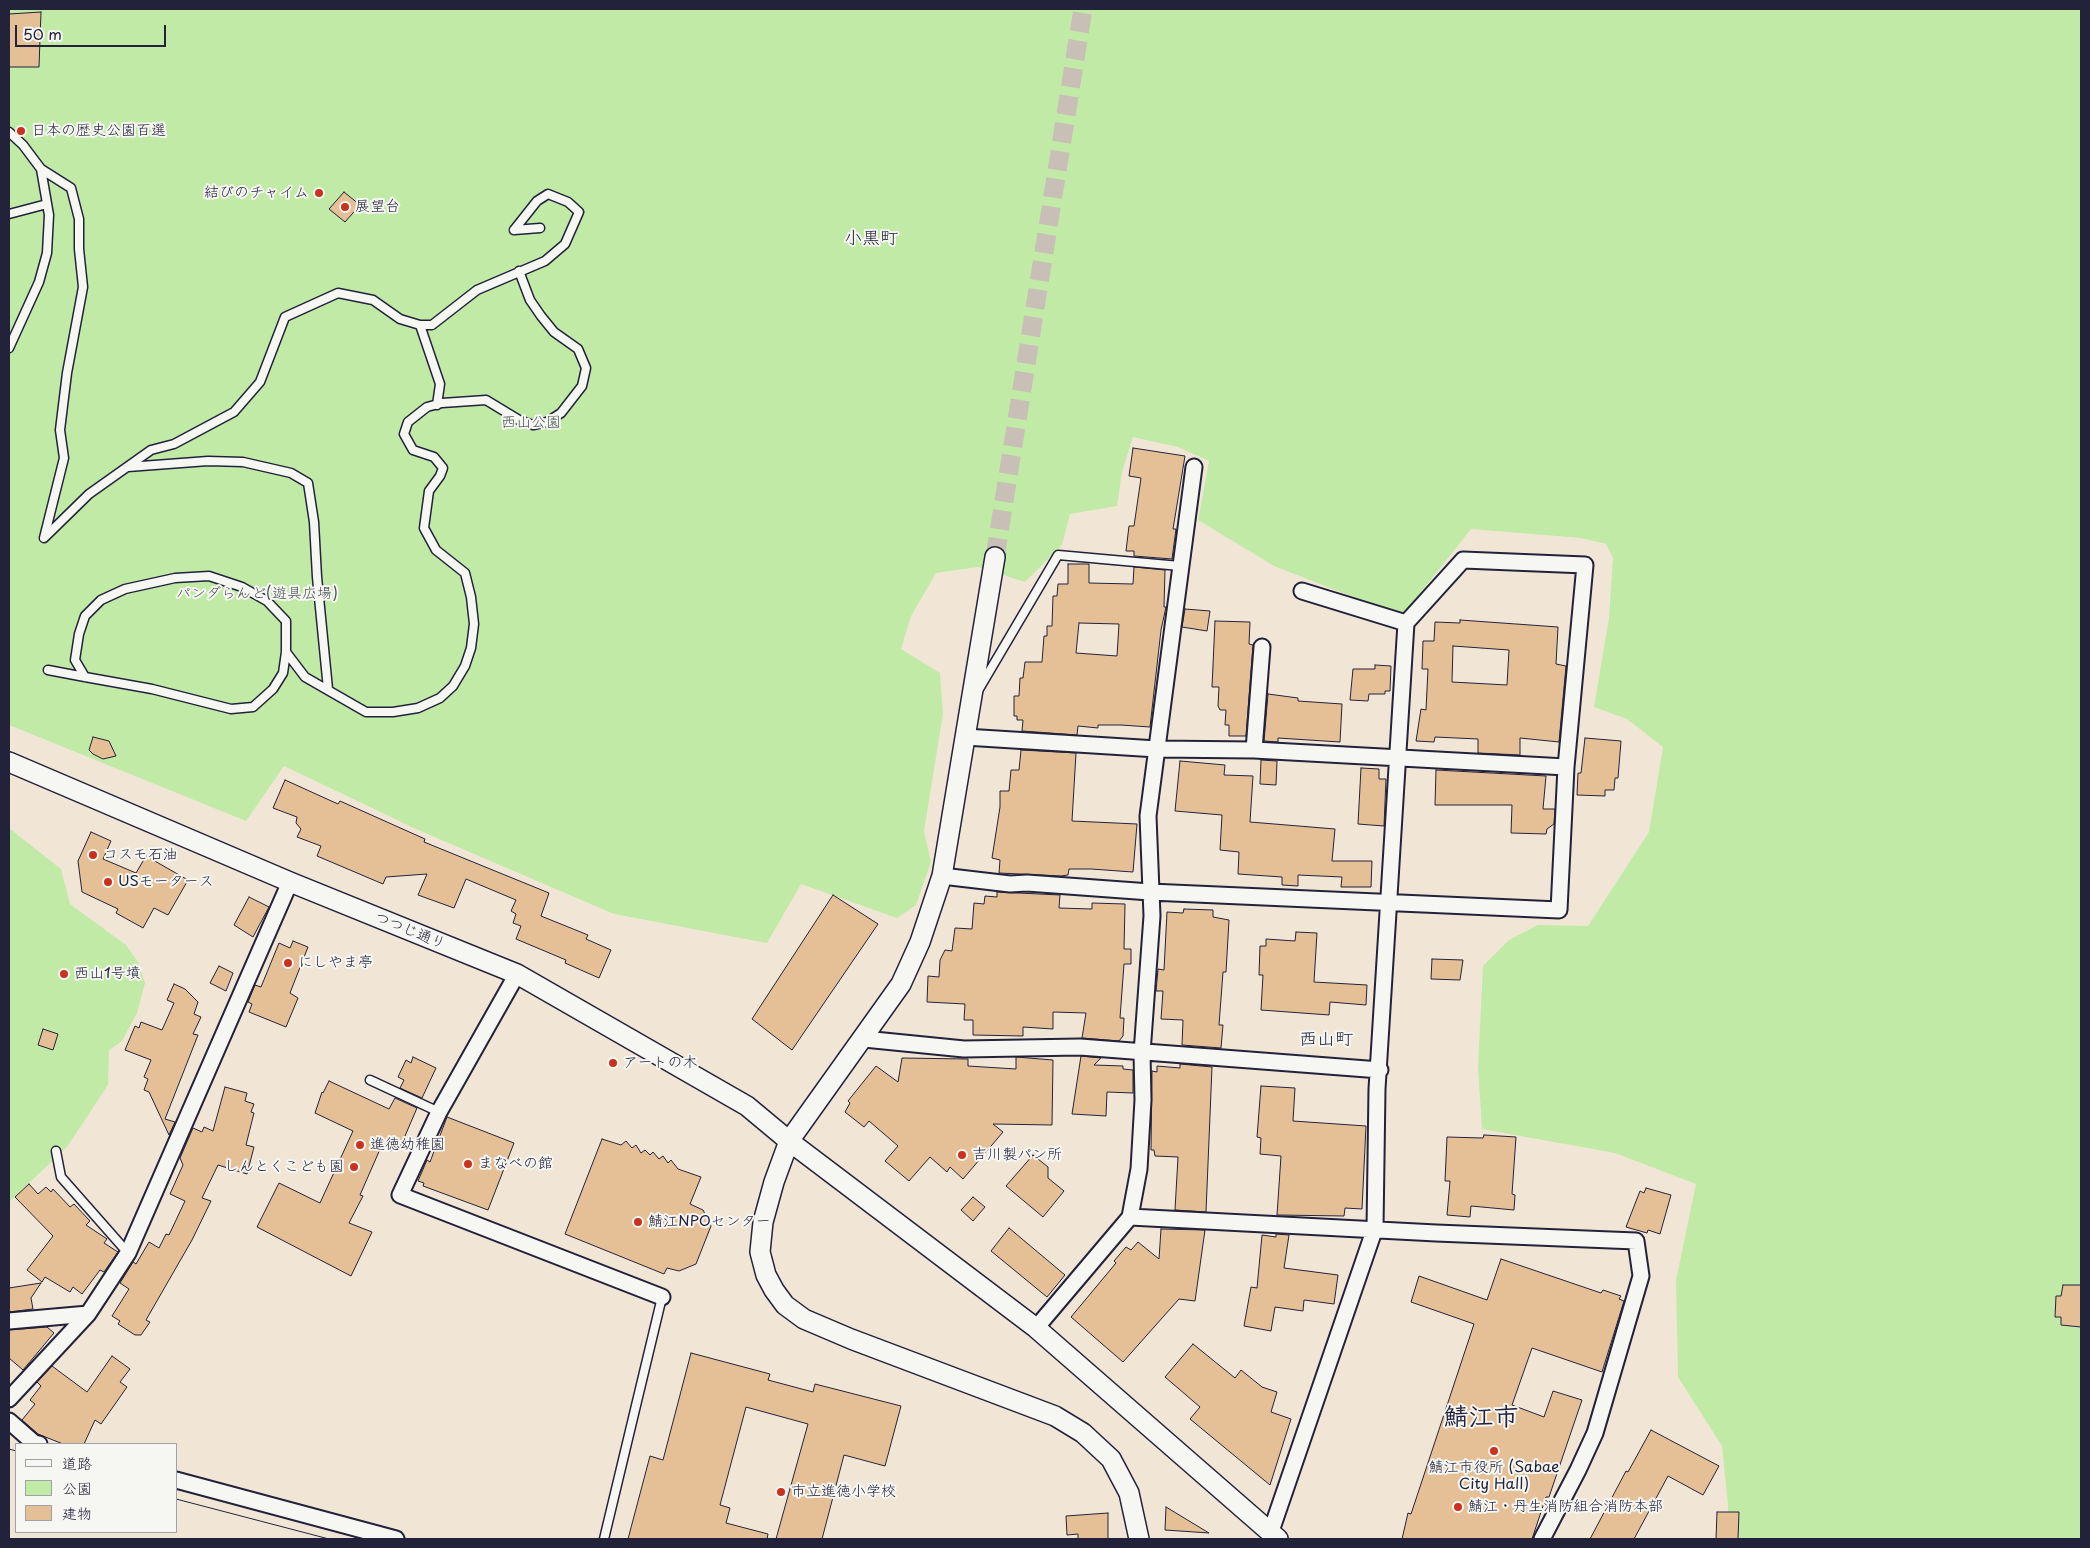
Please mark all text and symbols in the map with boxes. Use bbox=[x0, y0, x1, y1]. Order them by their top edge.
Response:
scale bar bbox=[18, 15, 169, 47]
text: 50 m bbox=[23, 22, 62, 45]
place label: 日本の歴史公園百選 bbox=[31, 122, 166, 140]
marker: 日本の歴史公園百選 bbox=[15, 125, 27, 137]
place label: 結びのチャイム bbox=[204, 184, 309, 202]
marker: 結びのチャイム bbox=[313, 187, 325, 199]
place label: 展望台 bbox=[355, 198, 400, 216]
marker: 展望台 bbox=[339, 201, 351, 213]
district label: 小黒町 bbox=[844, 228, 898, 250]
park label: 西山公園 bbox=[501, 414, 561, 432]
park label: パンダらんど(遊具広場) bbox=[176, 585, 338, 603]
place label: コスモ石油 bbox=[103, 846, 178, 864]
marker: コスモ石油 bbox=[87, 849, 99, 861]
place label: USモータース bbox=[118, 873, 214, 891]
marker: USモータース bbox=[102, 876, 114, 888]
street label: つつじ通り bbox=[372, 909, 448, 953]
place label: にしやま亭 bbox=[298, 954, 373, 972]
marker: にしやま亭 bbox=[282, 957, 294, 969]
place label: 西山1号墳 bbox=[74, 965, 141, 983]
marker: 西山1号墳 bbox=[58, 968, 70, 980]
district label: 西山町 bbox=[1299, 1029, 1353, 1051]
place label: アートの木 bbox=[623, 1054, 697, 1072]
marker: アートの木 bbox=[607, 1057, 619, 1069]
place label: 進徳幼稚園 bbox=[370, 1136, 445, 1154]
marker: 進徳幼稚園 bbox=[354, 1139, 366, 1151]
place label: 吉川製パン所 bbox=[972, 1146, 1062, 1164]
marker: 吉川製パン所 bbox=[956, 1149, 968, 1161]
place label: まなべの館 bbox=[478, 1155, 553, 1173]
place label: しんとくこども園 bbox=[224, 1158, 344, 1176]
marker: まなべの館 bbox=[462, 1158, 474, 1170]
marker: しんとくこども園 bbox=[348, 1161, 360, 1173]
place label: 鯖江NPOセンター bbox=[648, 1213, 771, 1231]
marker: 鯖江NPOセンター bbox=[632, 1216, 644, 1228]
district label: 鯖江市 bbox=[1444, 1403, 1518, 1433]
legend bbox=[15, 1443, 178, 1533]
marker: 鯖江市役所 (Sabae City Hall) bbox=[1488, 1445, 1500, 1457]
text: 道路 bbox=[62, 1451, 92, 1474]
place label: 鯖江市役所 (Sabae City Hall) bbox=[1429, 1459, 1559, 1494]
text: 公園 bbox=[62, 1476, 92, 1499]
place label: 市立進徳小学校 bbox=[791, 1483, 896, 1501]
marker: 市立進徳小学校 bbox=[775, 1486, 787, 1498]
place label: 鯖江・丹生消防組合消防本部 bbox=[1468, 1498, 1663, 1516]
text: 建物 bbox=[62, 1501, 92, 1524]
marker: 鯖江・丹生消防組合消防本部 bbox=[1452, 1501, 1464, 1513]

